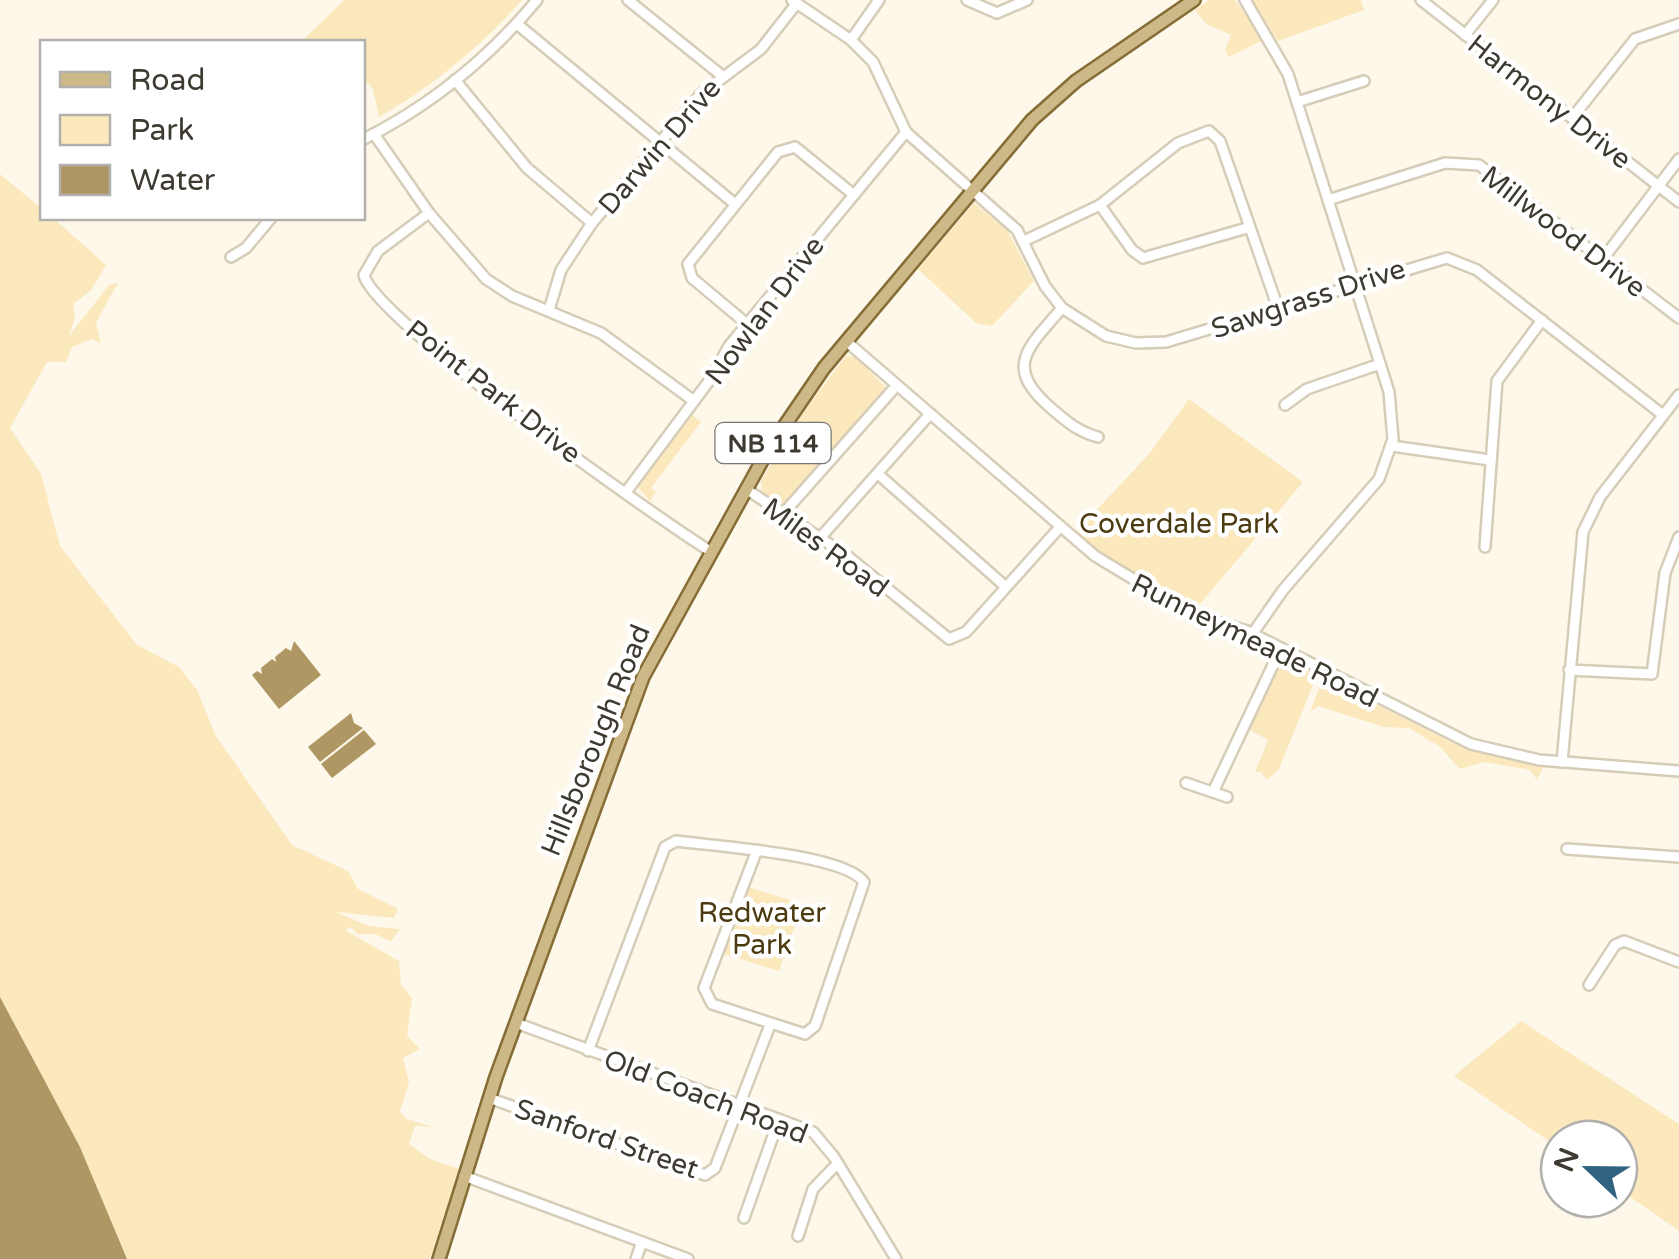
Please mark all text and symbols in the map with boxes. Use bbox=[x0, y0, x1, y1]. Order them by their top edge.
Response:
street label: Harmony Drive bbox=[1461, 27, 1638, 176]
legend bbox=[40, 40, 365, 220]
text: Road bbox=[130, 62, 205, 99]
street label: Darwin Drive bbox=[591, 71, 728, 222]
text: Park bbox=[130, 112, 194, 149]
street label: Millwood Drive bbox=[1474, 159, 1653, 305]
text: Water bbox=[130, 162, 216, 199]
street label: Nowlan Drive bbox=[698, 230, 832, 392]
street label: Sawgrass Drive bbox=[1207, 252, 1410, 346]
street label: Point Park Drive bbox=[399, 313, 588, 471]
road number: NB 114 bbox=[716, 423, 830, 463]
street label: Miles Road bbox=[756, 491, 895, 605]
park label: Coverdale Park bbox=[1079, 507, 1279, 541]
street label: Runneymeade Road bbox=[1126, 566, 1383, 715]
street label: Hillsborough Road bbox=[534, 620, 658, 861]
park label: Redwater Park bbox=[698, 896, 826, 962]
street label: Old Coach Road bbox=[599, 1042, 812, 1151]
street label: Sanford Street bbox=[510, 1092, 703, 1186]
north arrow bbox=[1539, 1119, 1639, 1219]
text: N bbox=[1547, 1143, 1587, 1177]

